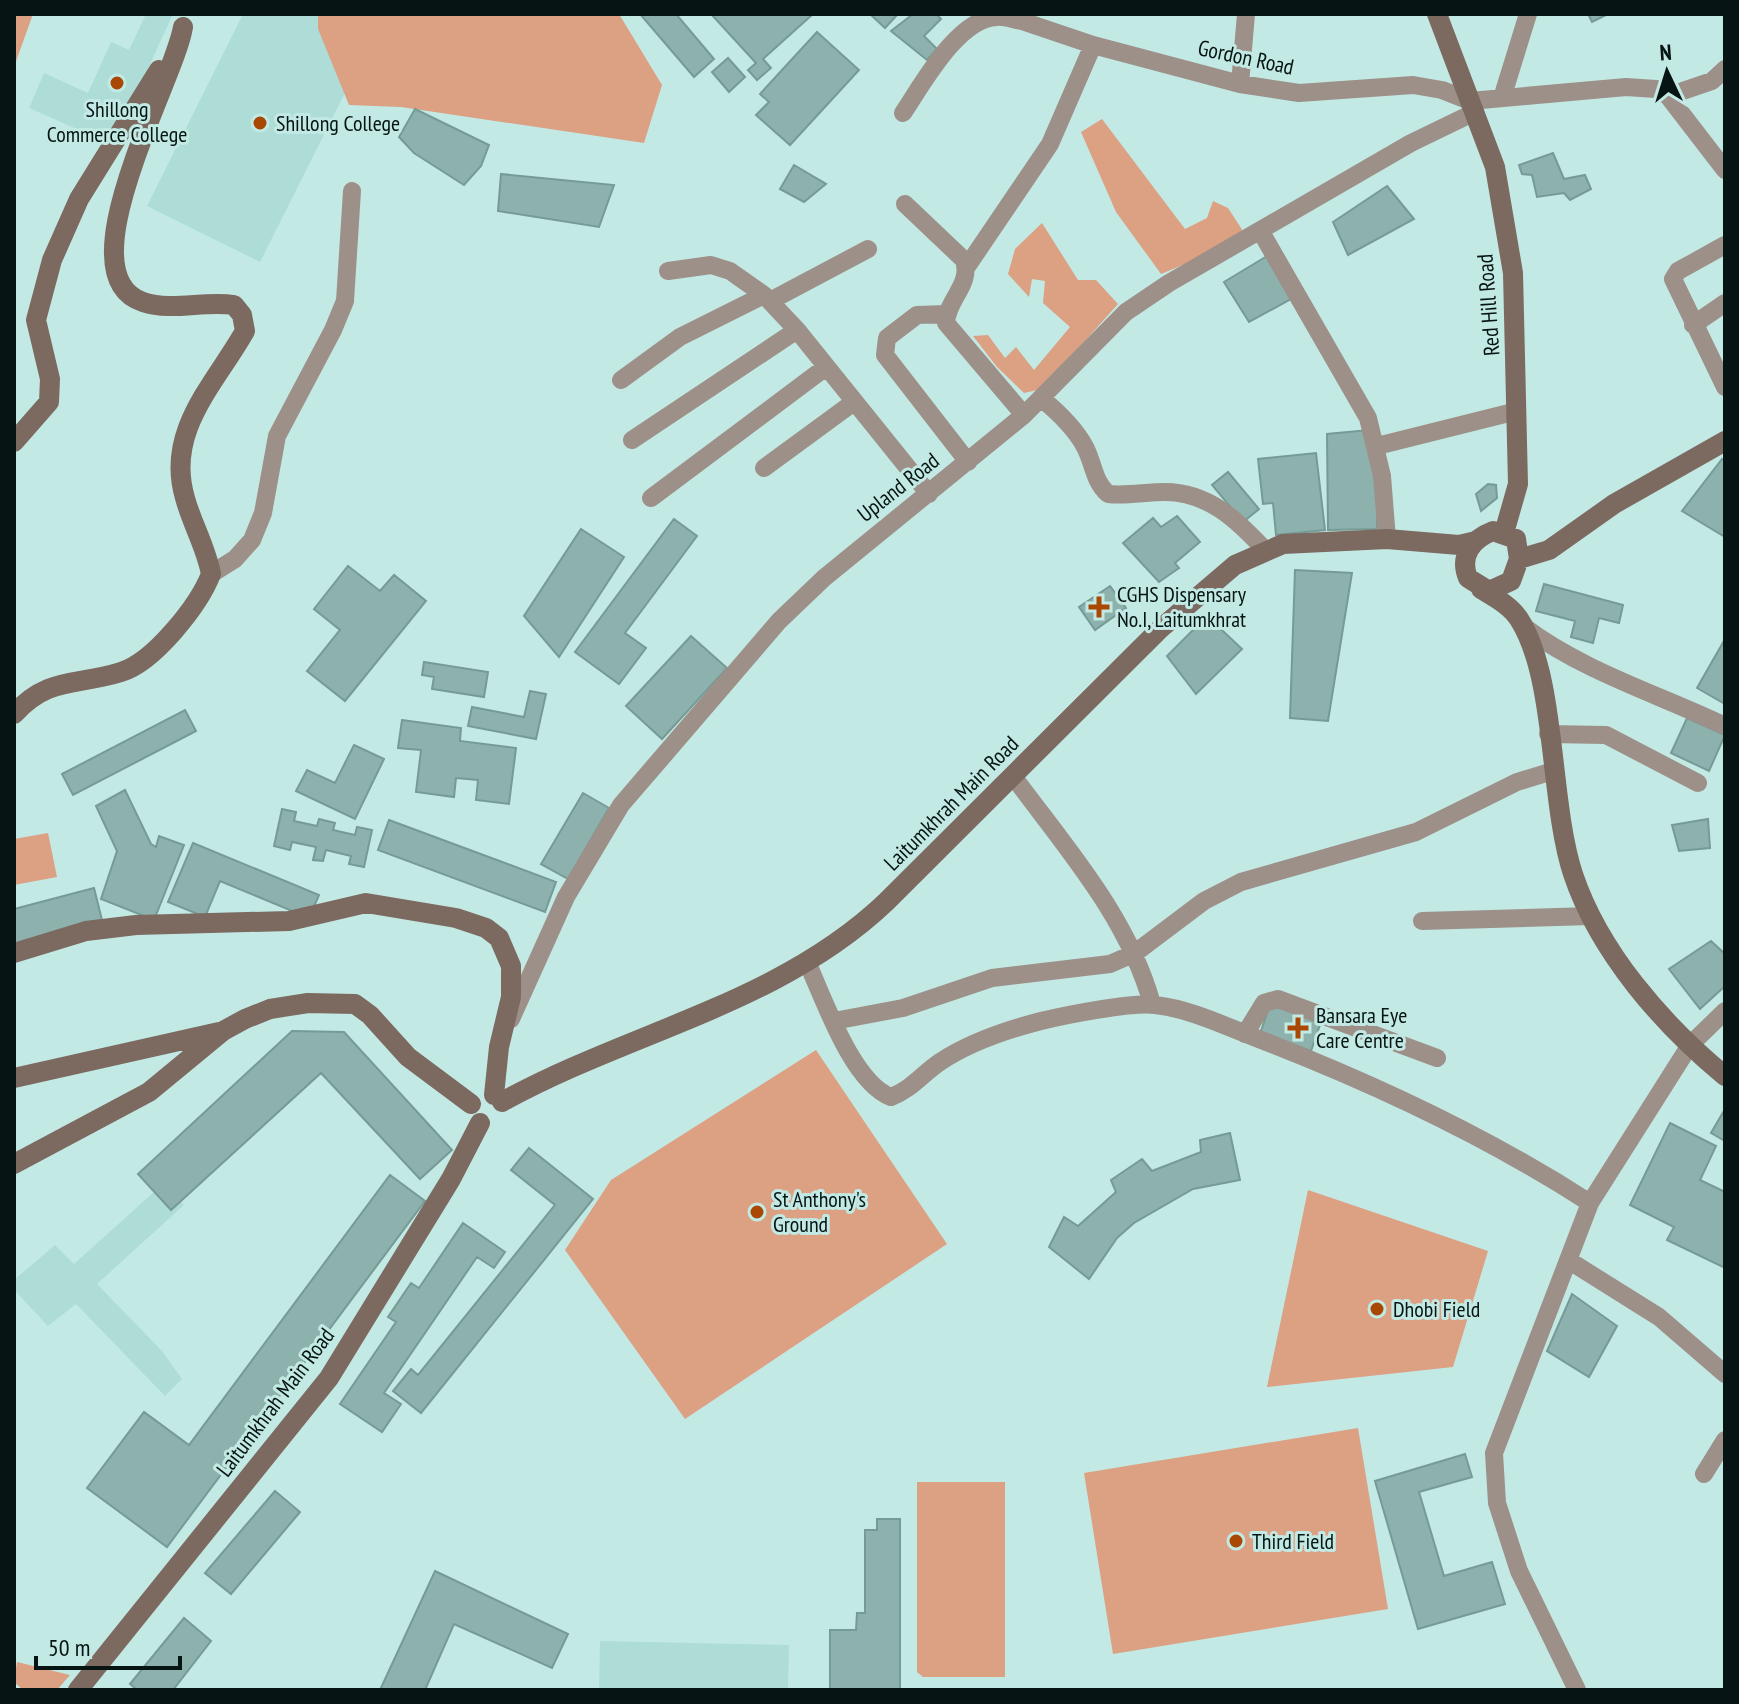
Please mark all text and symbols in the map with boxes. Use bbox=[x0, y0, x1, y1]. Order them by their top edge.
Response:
north arrow bbox=[1627, 32, 1707, 112]
street label: Gordon Road bbox=[1196, 33, 1296, 81]
text: N bbox=[1659, 38, 1673, 66]
marker: Shillong Commerce College bbox=[108, 74, 126, 92]
place label: Shillong Commerce College bbox=[47, 95, 187, 148]
place label: Shillong College bbox=[276, 109, 400, 137]
marker: Shillong College bbox=[251, 114, 269, 132]
street label: Red Hill Road bbox=[1470, 253, 1506, 357]
street label: Upland Road bbox=[851, 446, 945, 528]
place label: CGHS Dispensary No.I, Laitumkhrat bbox=[1117, 580, 1247, 633]
marker: CGHS Dispensary No.I, Laitumkhrat bbox=[1088, 596, 1110, 618]
street label: Laitumkhrah Main Road bbox=[878, 730, 1024, 876]
place label: Bansara Eye Care Centre bbox=[1316, 1001, 1407, 1054]
marker: Bansara Eye Care Centre bbox=[1287, 1017, 1309, 1039]
place label: St Anthony's Ground bbox=[773, 1185, 866, 1238]
marker: St Anthony's Ground bbox=[748, 1203, 766, 1221]
place label: Dhobi Field bbox=[1393, 1295, 1480, 1323]
marker: Dhobi Field bbox=[1368, 1300, 1386, 1318]
street label: Laitumkhrah Main Road bbox=[210, 1322, 340, 1482]
place label: Third Field bbox=[1252, 1527, 1334, 1555]
marker: Third Field bbox=[1227, 1532, 1245, 1550]
scale bar bbox=[36, 1620, 180, 1670]
text: 50 m bbox=[48, 1632, 90, 1663]

